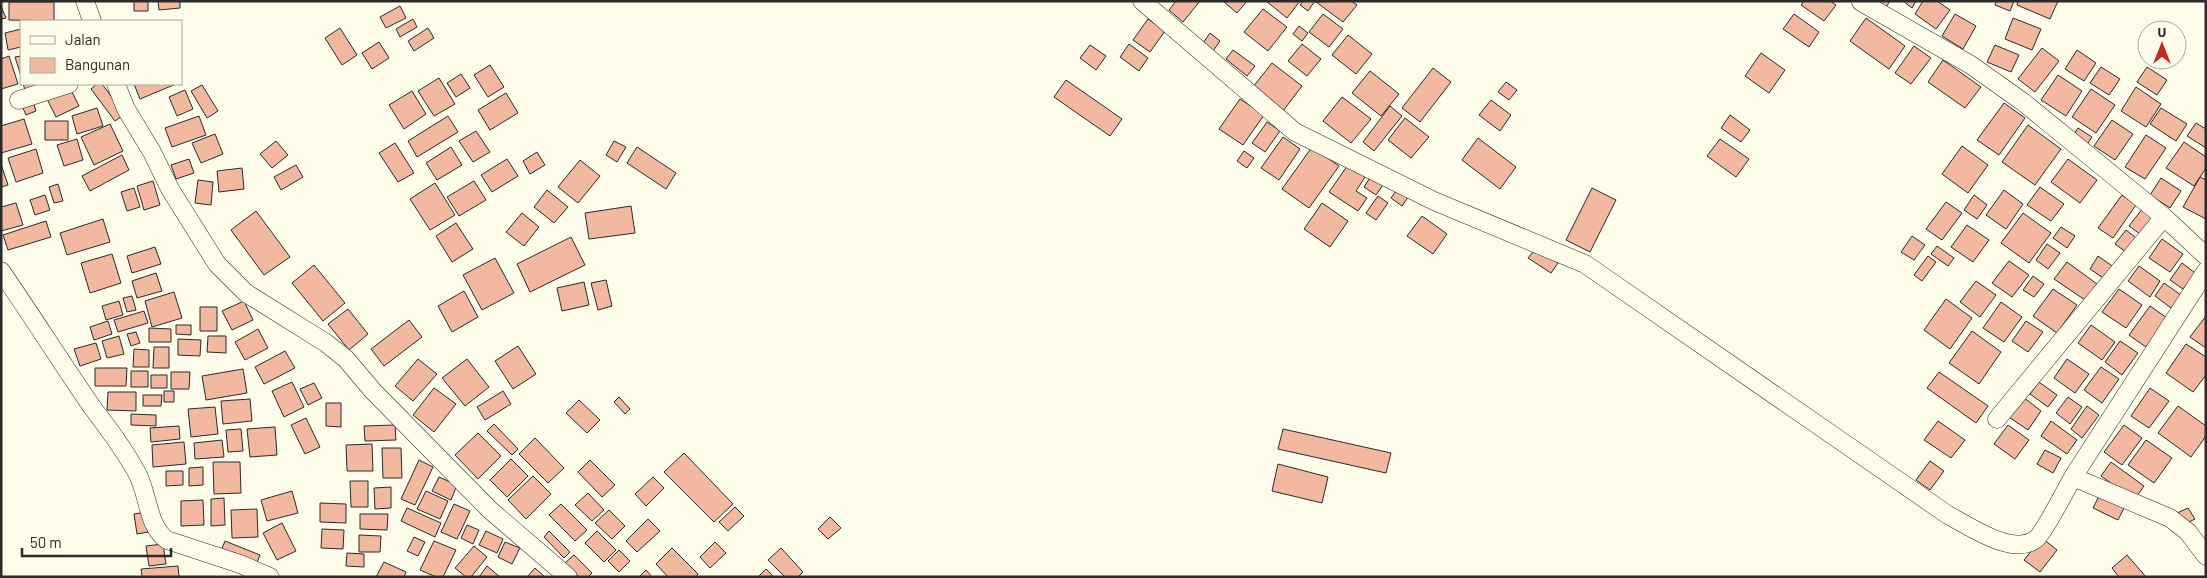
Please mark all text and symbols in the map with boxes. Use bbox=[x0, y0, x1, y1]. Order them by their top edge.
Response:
legend bbox=[20, 20, 182, 85]
north arrow bbox=[2137, 20, 2187, 70]
text: U bbox=[2158, 23, 2167, 40]
text: Jalan bbox=[65, 30, 101, 48]
text: Bangunan bbox=[65, 55, 130, 73]
scale bar bbox=[22, 526, 171, 558]
text: 50 m bbox=[30, 533, 62, 551]

